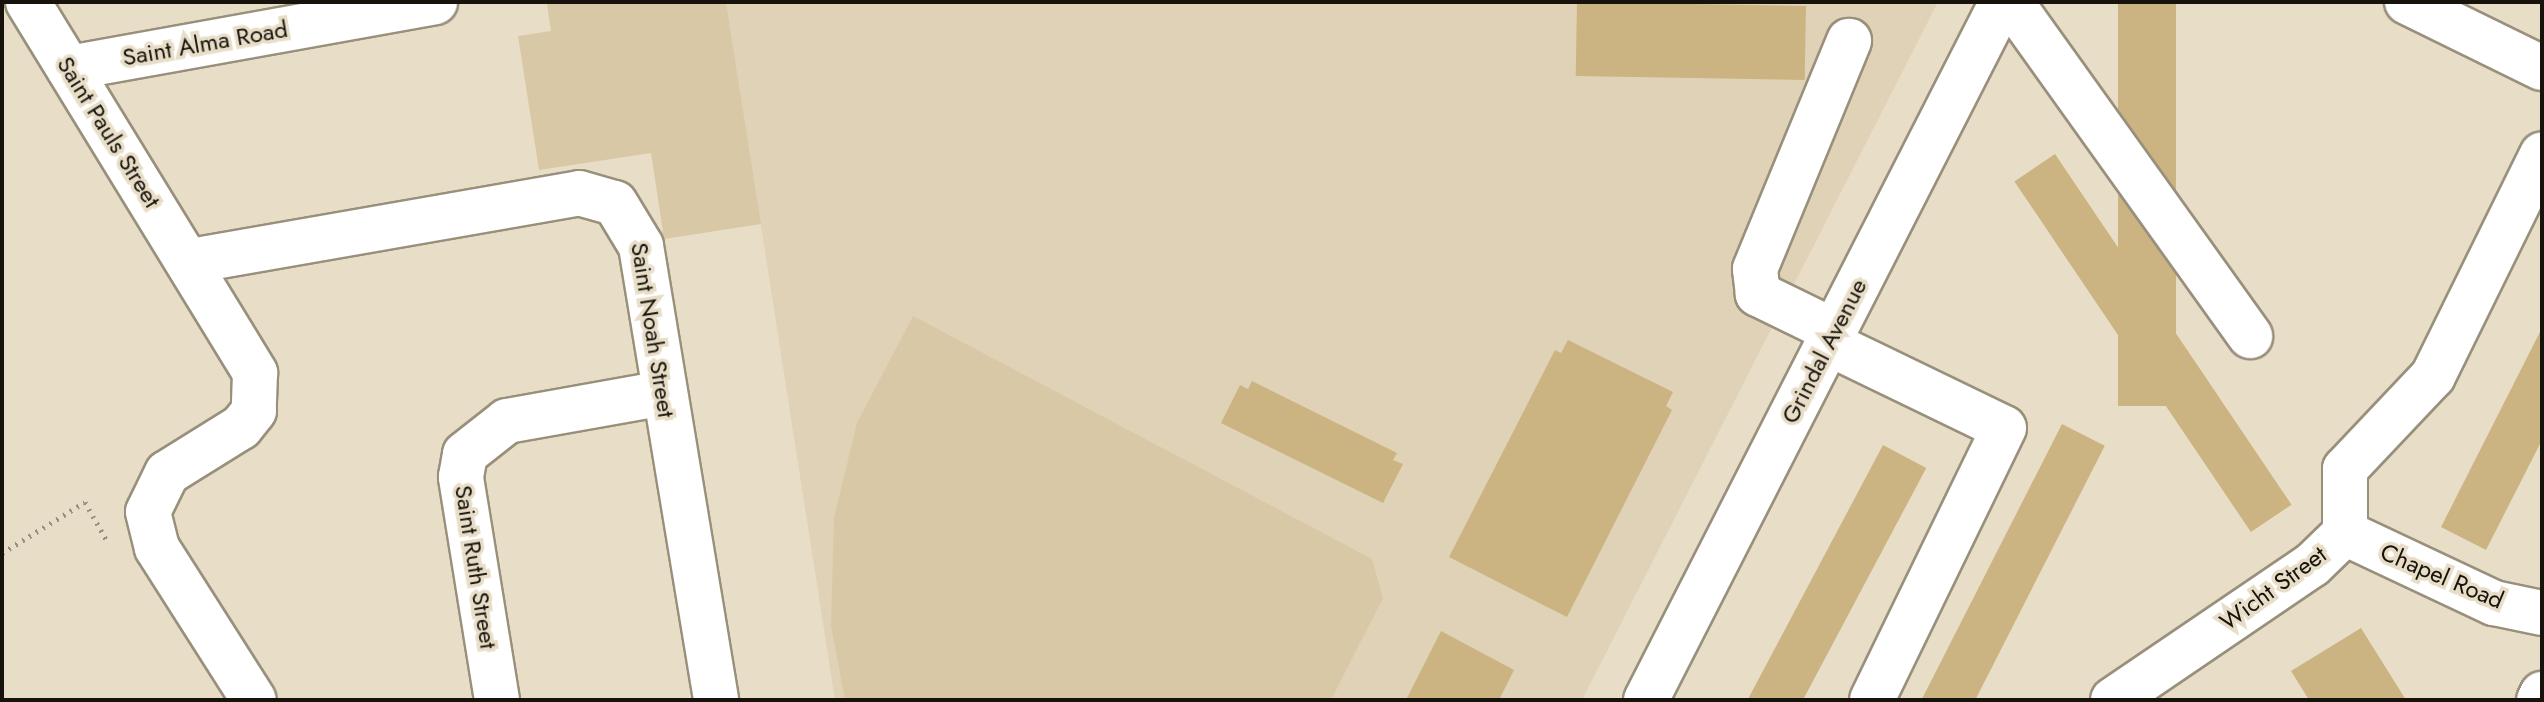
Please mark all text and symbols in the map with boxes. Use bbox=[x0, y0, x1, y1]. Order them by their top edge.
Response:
street label: Saint Alma Road bbox=[120, 14, 290, 72]
street label: Saint Pauls Street bbox=[51, 51, 167, 213]
street label: Saint Noah Street bbox=[625, 240, 681, 420]
street label: Grindal Avenue bbox=[1775, 274, 1873, 428]
street label: Saint Ruth Street bbox=[449, 483, 503, 651]
street label: Chapel Road bbox=[2376, 537, 2508, 615]
street label: Wicht Street bbox=[2214, 540, 2332, 636]

